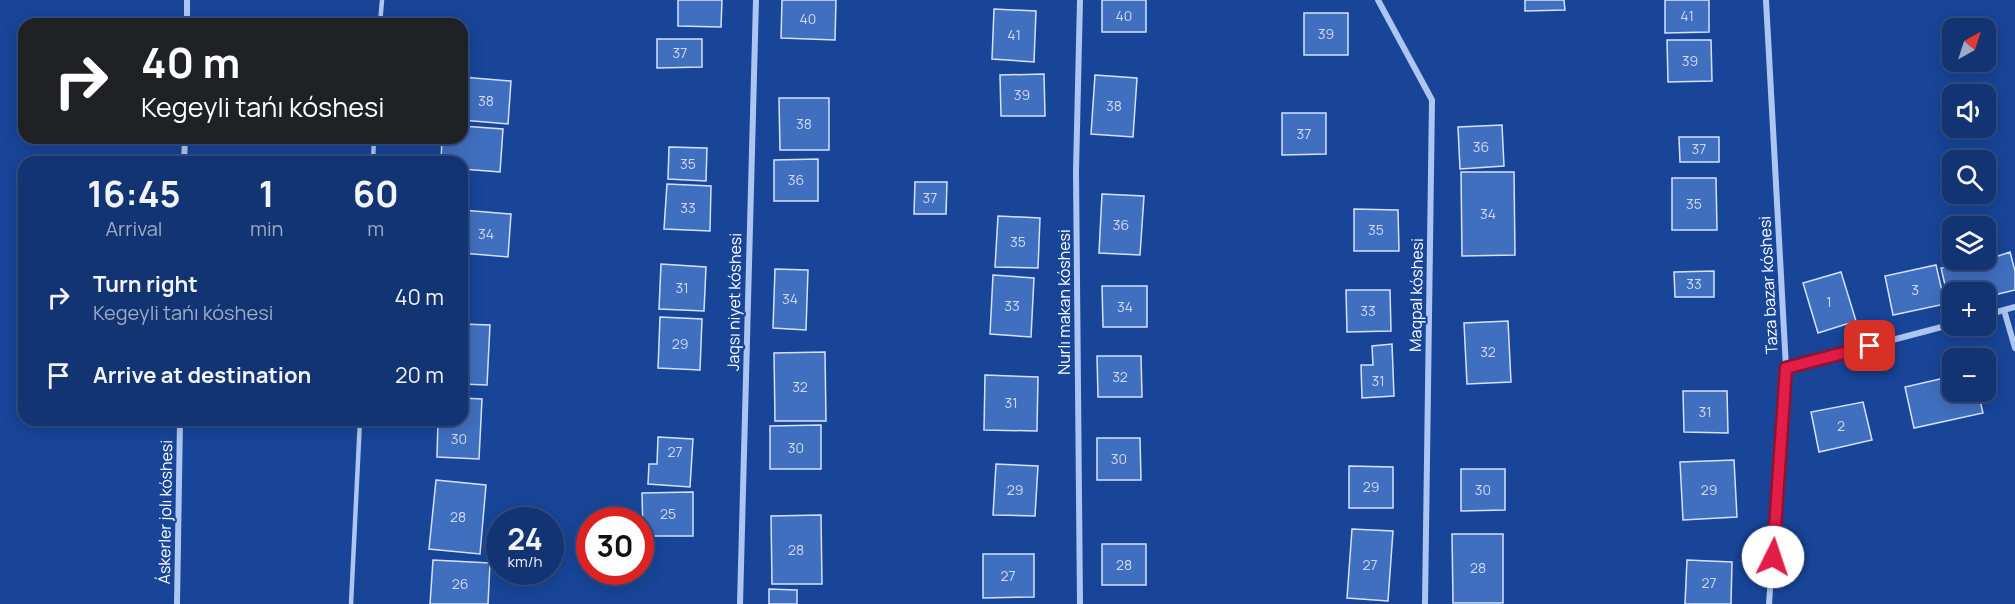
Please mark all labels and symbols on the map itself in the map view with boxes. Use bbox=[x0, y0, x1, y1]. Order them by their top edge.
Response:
house number: 40 bbox=[1116, 6, 1132, 25]
house number: 41 bbox=[1680, 6, 1694, 25]
house number: 40 bbox=[800, 9, 816, 28]
north arrow bbox=[1942, 18, 1996, 72]
house number: 39 bbox=[1318, 24, 1334, 43]
house number: 41 bbox=[1007, 25, 1021, 44]
house number: 37 bbox=[673, 43, 687, 62]
house number: 39 bbox=[1682, 51, 1698, 70]
house number: 39 bbox=[1014, 85, 1030, 104]
house number: 38 bbox=[478, 91, 494, 110]
house number: 38 bbox=[1106, 96, 1122, 115]
house number: 38 bbox=[796, 114, 812, 133]
house number: 37 bbox=[1297, 124, 1311, 143]
house number: 36 bbox=[1473, 137, 1489, 156]
house number: 37 bbox=[1692, 139, 1706, 158]
house number: 35 bbox=[680, 154, 696, 173]
house number: 36 bbox=[788, 170, 804, 189]
house number: 37 bbox=[923, 188, 937, 207]
house number: 35 bbox=[1686, 194, 1702, 213]
house number: 33 bbox=[680, 198, 696, 217]
house number: 34 bbox=[1480, 204, 1496, 223]
house number: 36 bbox=[1113, 215, 1129, 234]
street label: Taza bazar kóshesi bbox=[1753, 215, 1783, 355]
house number: 35 bbox=[1368, 220, 1384, 239]
house number: 34 bbox=[478, 224, 494, 243]
street label: Nurlı makan kóshesi bbox=[1053, 229, 1075, 375]
house number: 35 bbox=[1010, 232, 1026, 251]
street label: Jaqsı niyet kóshesi bbox=[722, 233, 746, 371]
street label: Maqpal kóshesi bbox=[1404, 238, 1428, 352]
house number: 33 bbox=[1686, 274, 1702, 293]
house number: 31 bbox=[675, 278, 689, 297]
house number: 3 bbox=[1911, 280, 1919, 299]
house number: 34 bbox=[782, 289, 798, 308]
house number: 1 bbox=[1826, 292, 1832, 311]
house number: 33 bbox=[1004, 296, 1020, 315]
house number: 34 bbox=[1117, 297, 1133, 316]
house number: 33 bbox=[1360, 301, 1376, 320]
pin bbox=[1844, 320, 1895, 371]
house number: 29 bbox=[672, 334, 688, 353]
house number: 32 bbox=[1480, 342, 1496, 361]
house number: 32 bbox=[1112, 367, 1128, 386]
house number: 31 bbox=[1371, 371, 1385, 390]
house number: 32 bbox=[792, 377, 808, 396]
house number: 31 bbox=[1004, 393, 1018, 412]
house number: 31 bbox=[1698, 402, 1712, 421]
house number: 2 bbox=[1837, 416, 1845, 435]
house number: 30 bbox=[451, 429, 467, 448]
house number: 30 bbox=[788, 438, 804, 457]
street label: Áskerler jolı kóshesi bbox=[153, 440, 177, 584]
house number: 27 bbox=[667, 442, 683, 461]
house number: 30 bbox=[1111, 449, 1127, 468]
house number: 29 bbox=[1363, 477, 1379, 496]
house number: 29 bbox=[1007, 480, 1023, 499]
house number: 30 bbox=[1475, 480, 1491, 499]
house number: 29 bbox=[1701, 480, 1717, 499]
house number: 25 bbox=[660, 504, 676, 523]
house number: 28 bbox=[450, 507, 466, 526]
speed limit sign: 30 bbox=[576, 507, 654, 585]
position arrow bbox=[1741, 525, 1805, 589]
house number: 28 bbox=[788, 540, 804, 559]
house number: 28 bbox=[1116, 555, 1132, 574]
house number: 27 bbox=[1362, 555, 1378, 574]
house number: 28 bbox=[1470, 558, 1486, 577]
house number: 27 bbox=[1000, 566, 1016, 585]
house number: 27 bbox=[1701, 573, 1717, 592]
house number: 26 bbox=[452, 574, 468, 593]

